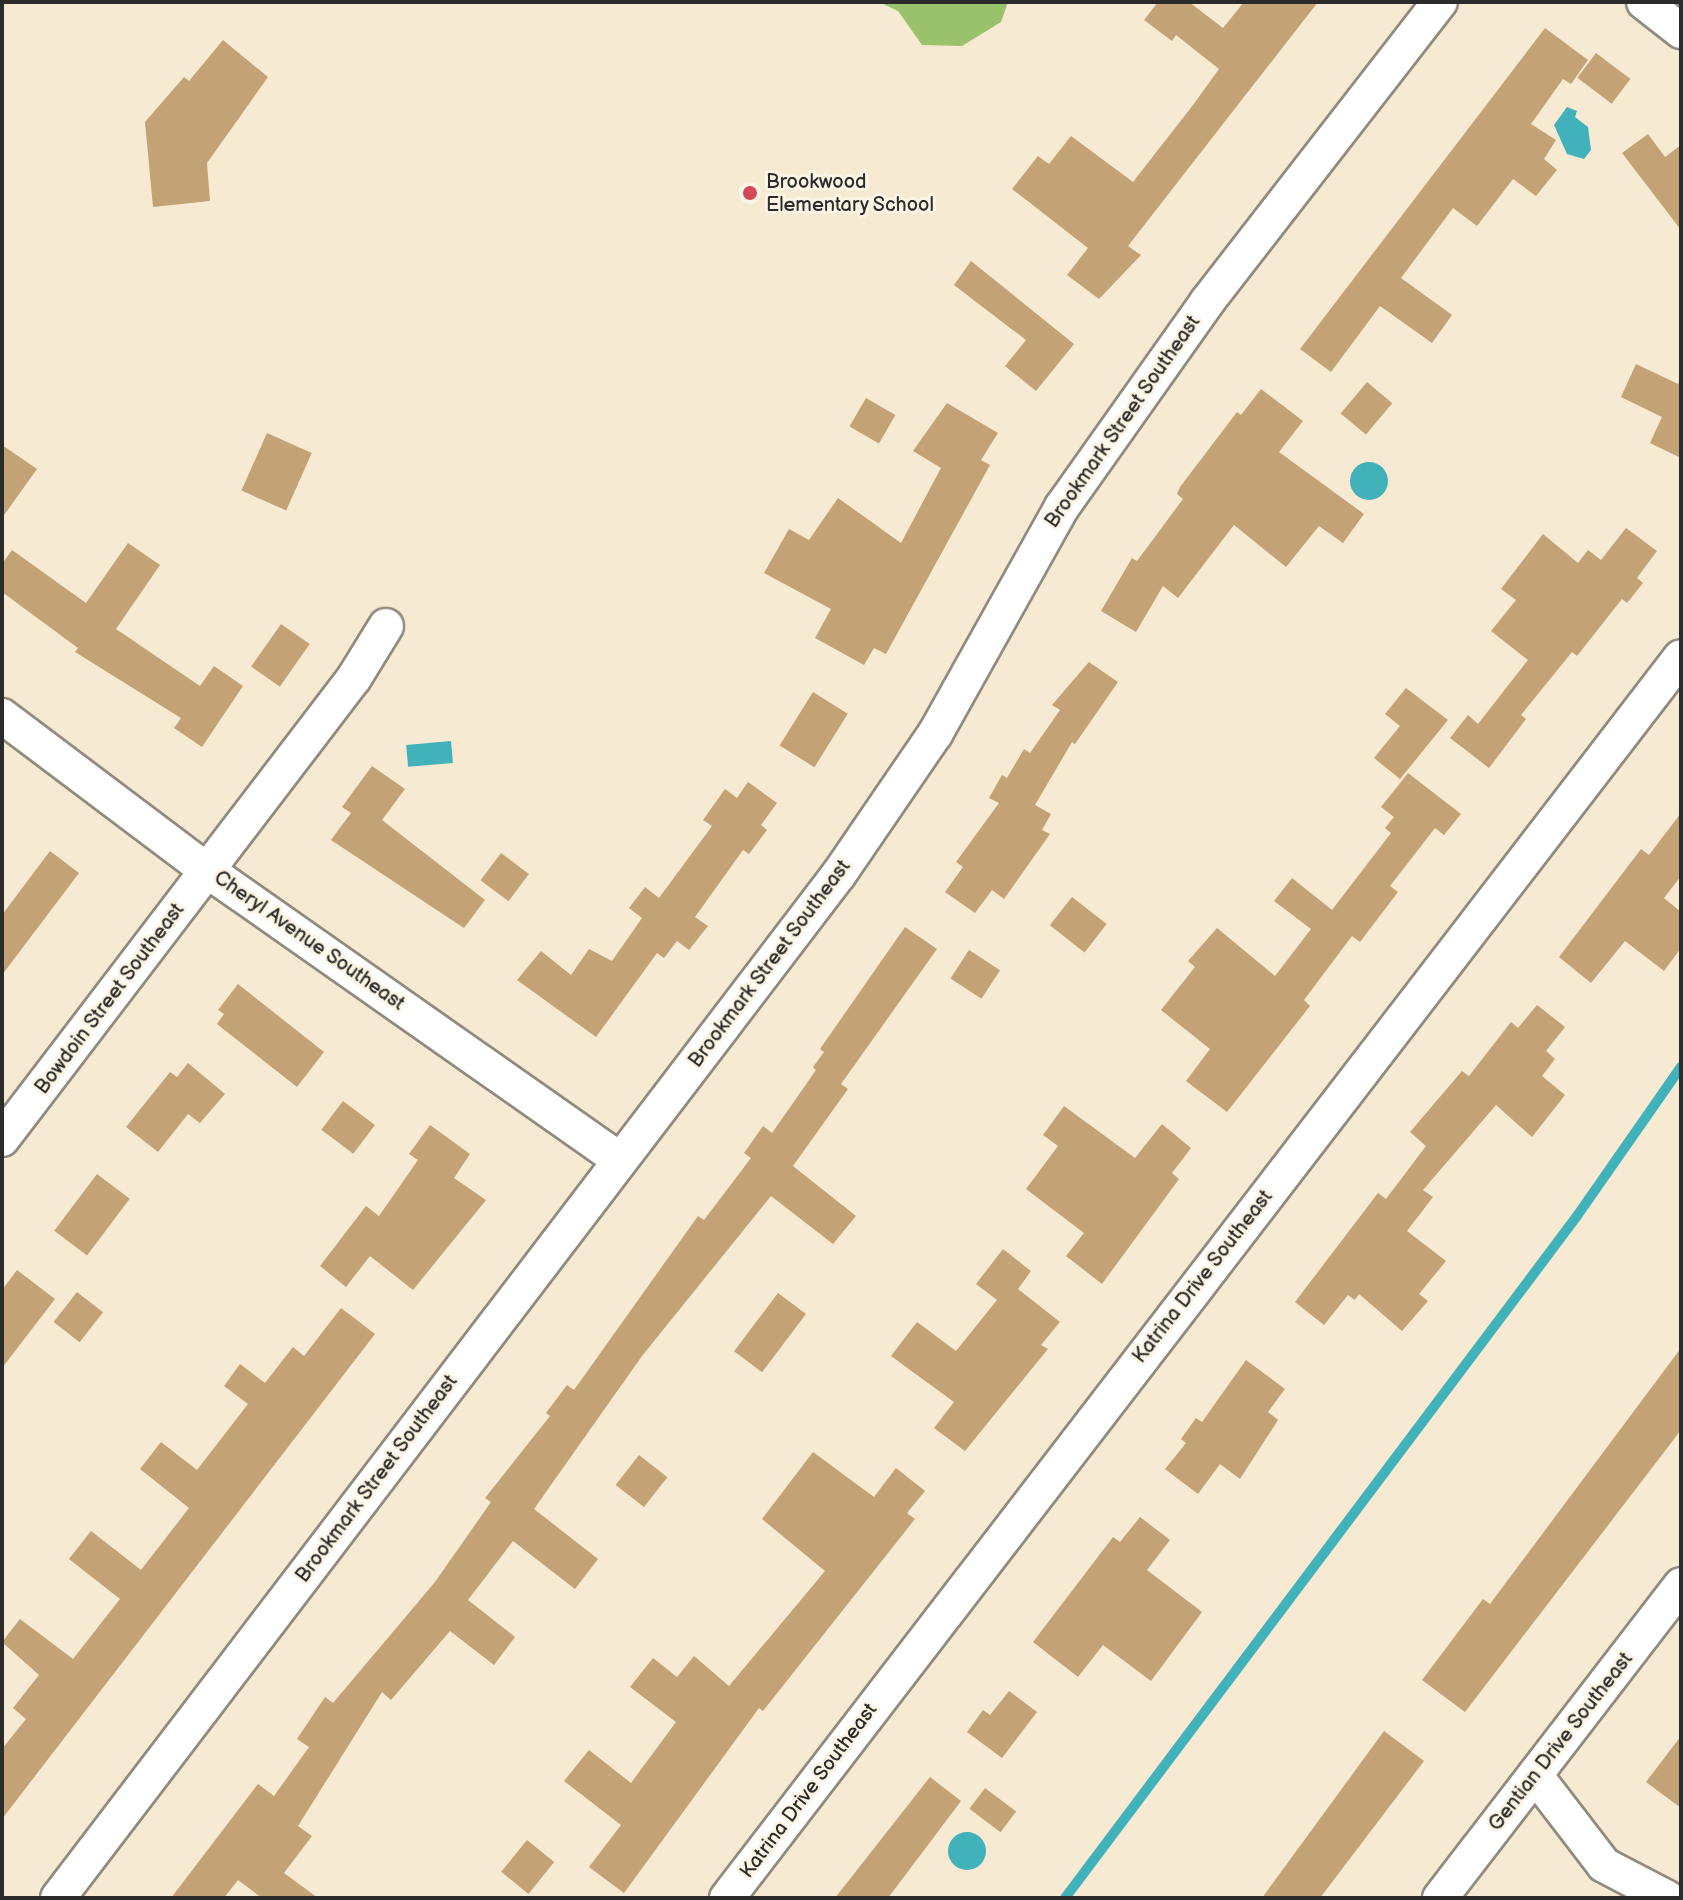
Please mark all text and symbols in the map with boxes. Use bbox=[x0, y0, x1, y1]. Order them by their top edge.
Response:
place label: Brookwood Elementary School bbox=[766, 170, 936, 217]
marker: Brookwood Elementary School bbox=[741, 184, 759, 202]
street label: Brookmark Street Southeast bbox=[1040, 311, 1206, 533]
street label: Brookmark Street Southeast bbox=[684, 855, 856, 1073]
street label: Cheryl Avenue Southeast bbox=[209, 866, 409, 1016]
street label: Bowdoin Street Southeast bbox=[30, 899, 190, 1099]
street label: Katrina Drive Southeast bbox=[1128, 1186, 1278, 1368]
street label: Brookmark Street Southeast bbox=[291, 1370, 463, 1588]
street label: Gentian Drive Southeast bbox=[1484, 1648, 1638, 1836]
street label: Katrina Drive Southeast bbox=[735, 1699, 883, 1883]

